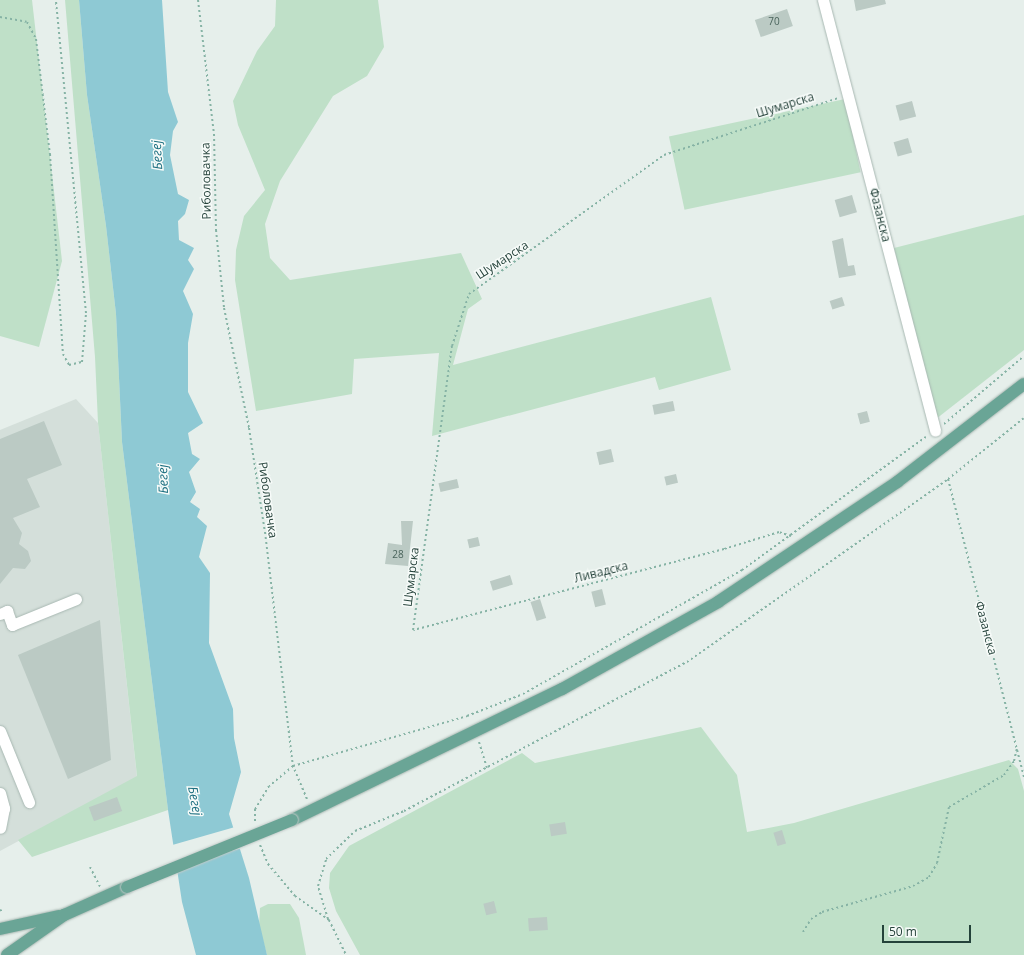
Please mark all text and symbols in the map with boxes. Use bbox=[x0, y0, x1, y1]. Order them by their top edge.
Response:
house number: 70 bbox=[768, 16, 780, 28]
street label: Шумарска bbox=[754, 89, 816, 121]
water label: Бегеј bbox=[148, 140, 166, 170]
street label: Риболовачка bbox=[198, 142, 214, 220]
street label: Фазанска bbox=[866, 187, 894, 243]
street label: Шумарска bbox=[473, 238, 531, 282]
street label: Риболовачка bbox=[256, 461, 280, 539]
water label: Бегеј bbox=[155, 464, 171, 494]
street label: Шумарска bbox=[400, 546, 422, 608]
house number: 28 bbox=[392, 549, 404, 561]
street label: Ливадска bbox=[573, 558, 629, 586]
street label: Фазанска bbox=[972, 600, 1000, 656]
water label: Бегеј bbox=[185, 785, 205, 817]
scale bar bbox=[884, 917, 973, 943]
text: 50 m bbox=[889, 923, 917, 940]

